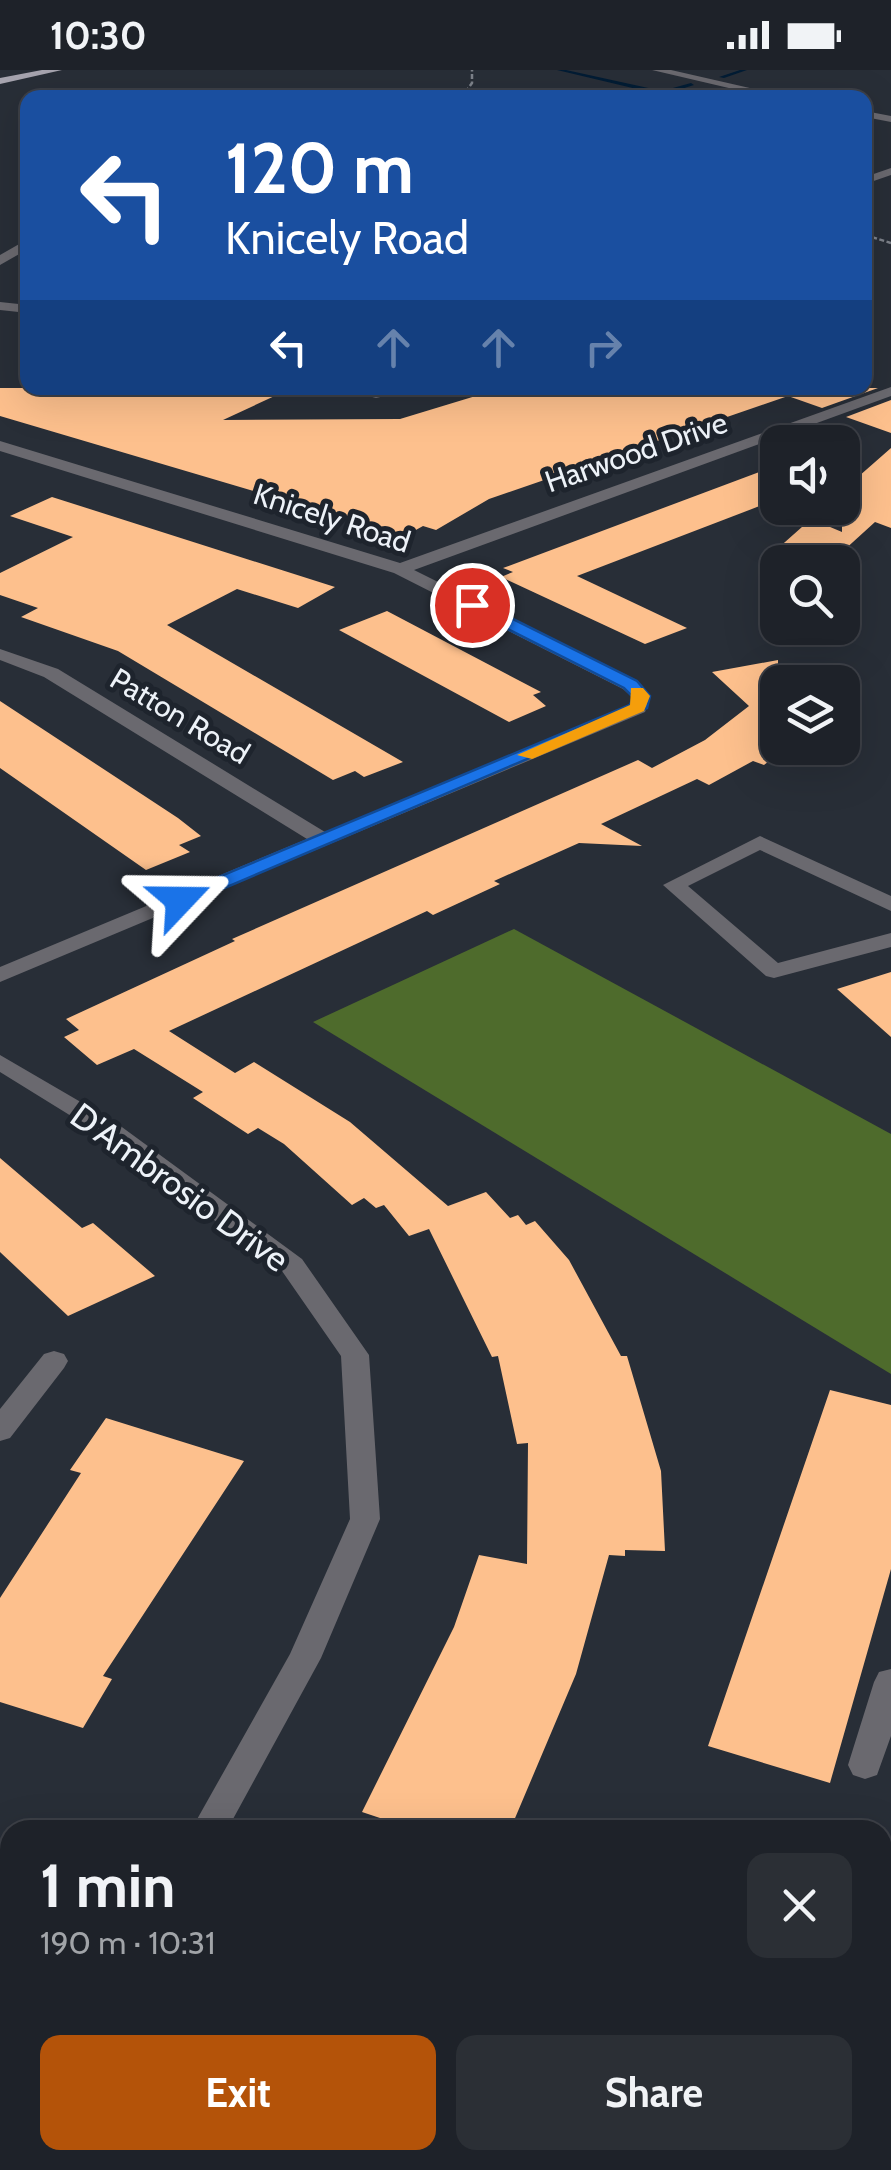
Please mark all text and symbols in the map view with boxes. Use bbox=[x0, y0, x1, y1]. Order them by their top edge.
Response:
text: 10:30 bbox=[50, 12, 147, 59]
text: 120 m bbox=[225, 125, 414, 211]
icon: left bbox=[60, 130, 190, 260]
text: Knicely Road bbox=[225, 211, 469, 265]
icon: left bbox=[261, 320, 316, 375]
icon: ahead bbox=[366, 320, 421, 375]
icon: ahead bbox=[471, 320, 526, 375]
icon: right bbox=[576, 320, 631, 375]
street label: Harwood Drive bbox=[540, 404, 732, 500]
map controls bbox=[760, 425, 860, 765]
button: sound bbox=[760, 425, 860, 525]
street label: Knicely Road bbox=[249, 475, 415, 561]
button: search bbox=[760, 545, 860, 645]
pin bbox=[430, 563, 515, 648]
icon: arrive bbox=[445, 578, 500, 633]
street label: Patton Road bbox=[104, 660, 256, 772]
button: layers bbox=[760, 665, 860, 765]
position arrow bbox=[128, 848, 232, 952]
street label: D'Ambrosio Drive bbox=[63, 1093, 297, 1281]
text: 1 min bbox=[40, 1849, 175, 1922]
button: close bbox=[747, 1853, 852, 1958]
text: 190 m · 10:31 bbox=[40, 1923, 215, 1962]
button: Exit bbox=[40, 2035, 436, 2150]
button: Share bbox=[456, 2035, 852, 2150]

